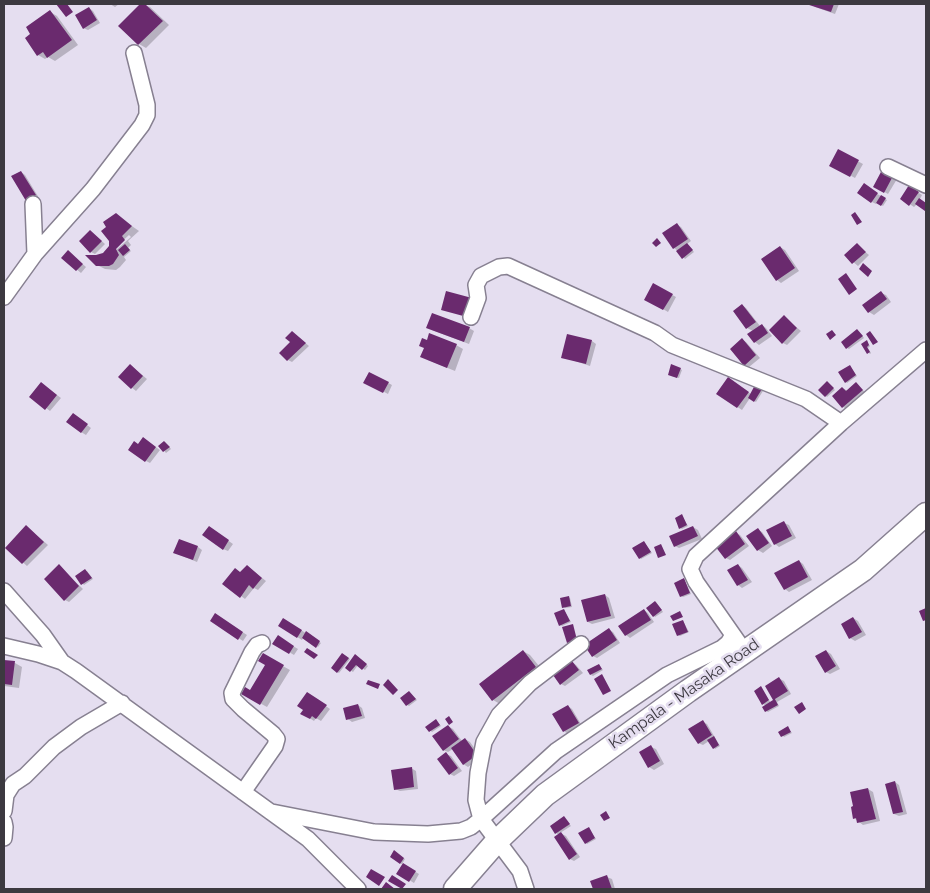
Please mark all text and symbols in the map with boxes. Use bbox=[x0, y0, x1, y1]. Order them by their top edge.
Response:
street label: Kampala - Masaka Road bbox=[605, 635, 763, 753]

